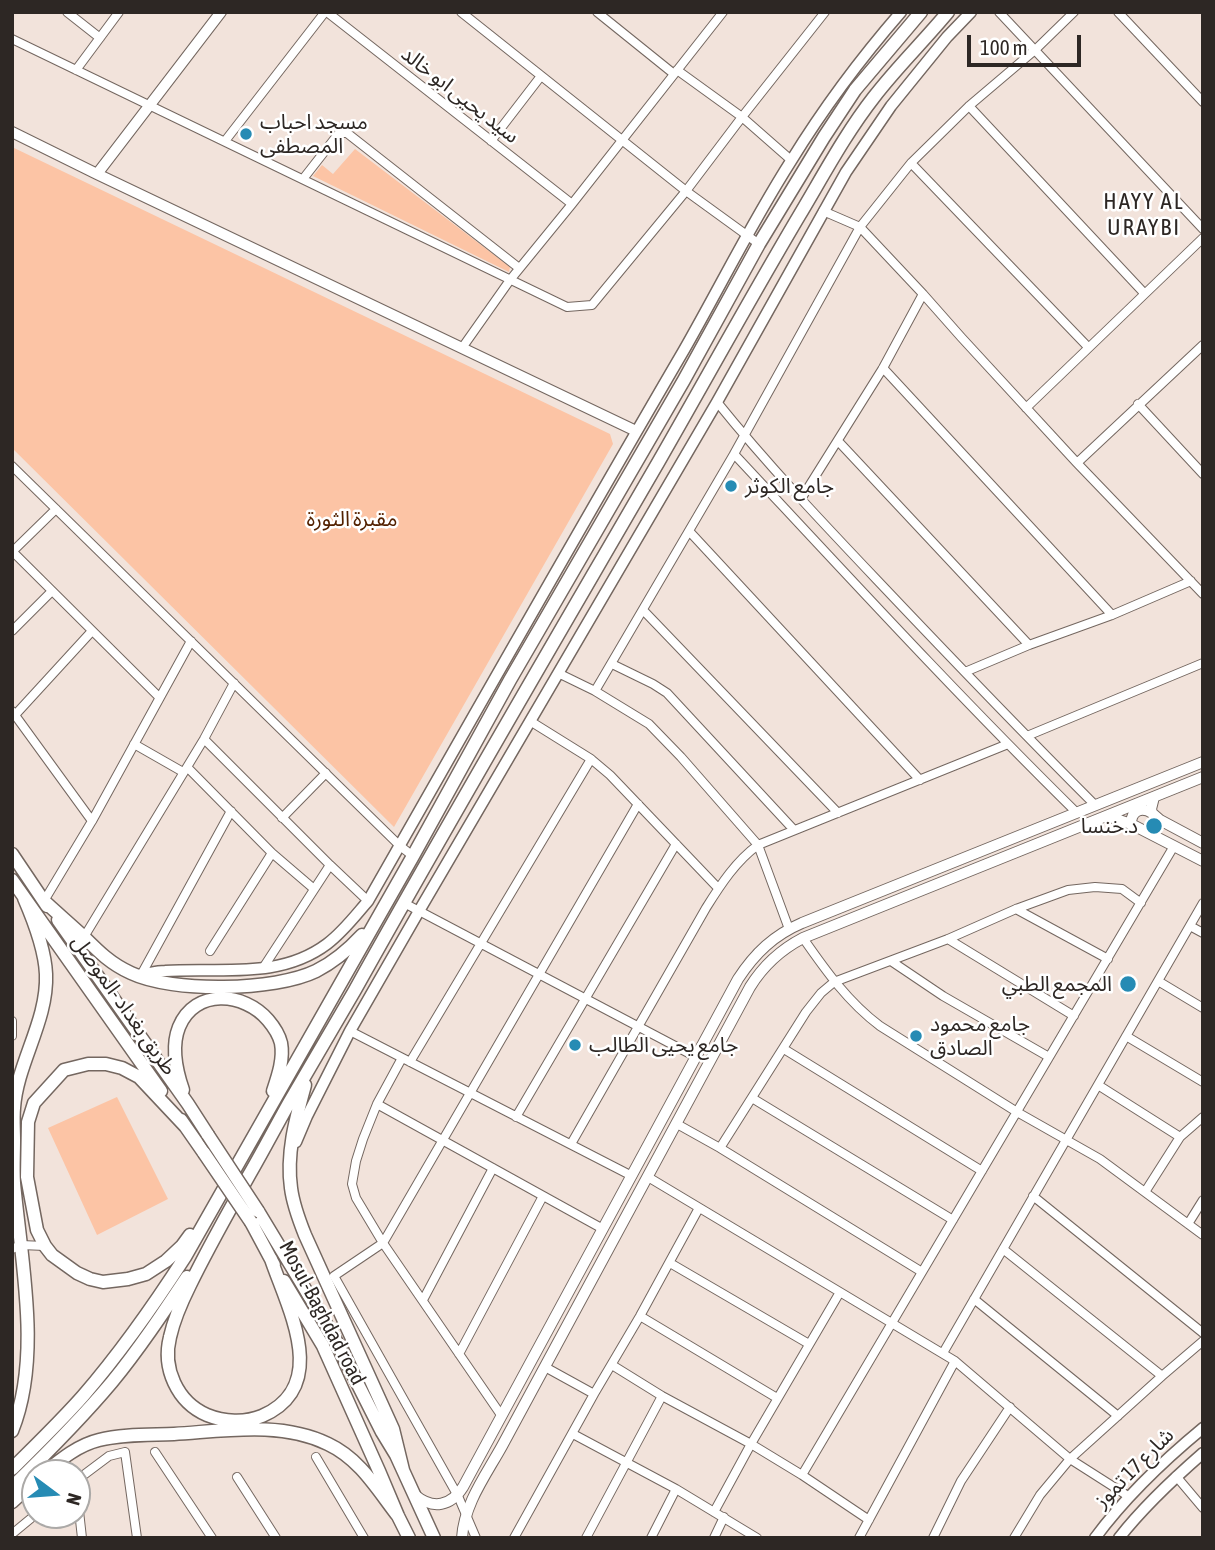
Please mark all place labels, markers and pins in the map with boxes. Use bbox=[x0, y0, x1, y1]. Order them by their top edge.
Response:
place label: مسجد احباب المصطفى bbox=[260, 109, 368, 159]
marker: مسجد احباب المصطفى bbox=[238, 126, 254, 142]
place label: جامع الكوثر bbox=[745, 473, 834, 499]
marker: جامع الكوثر bbox=[723, 478, 739, 494]
place label: د.خنسا bbox=[1081, 813, 1138, 839]
marker: د.خنسا bbox=[1144, 816, 1164, 836]
place label: المجمع الطبي bbox=[1002, 971, 1112, 997]
marker: المجمع الطبي bbox=[1118, 974, 1138, 994]
place label: جامع محمود الصادق bbox=[930, 1011, 1030, 1061]
marker: جامع محمود الصادق bbox=[908, 1028, 924, 1044]
place label: جامع يحيى الطالب bbox=[589, 1032, 738, 1058]
marker: جامع يحيى الطالب bbox=[567, 1037, 583, 1053]

